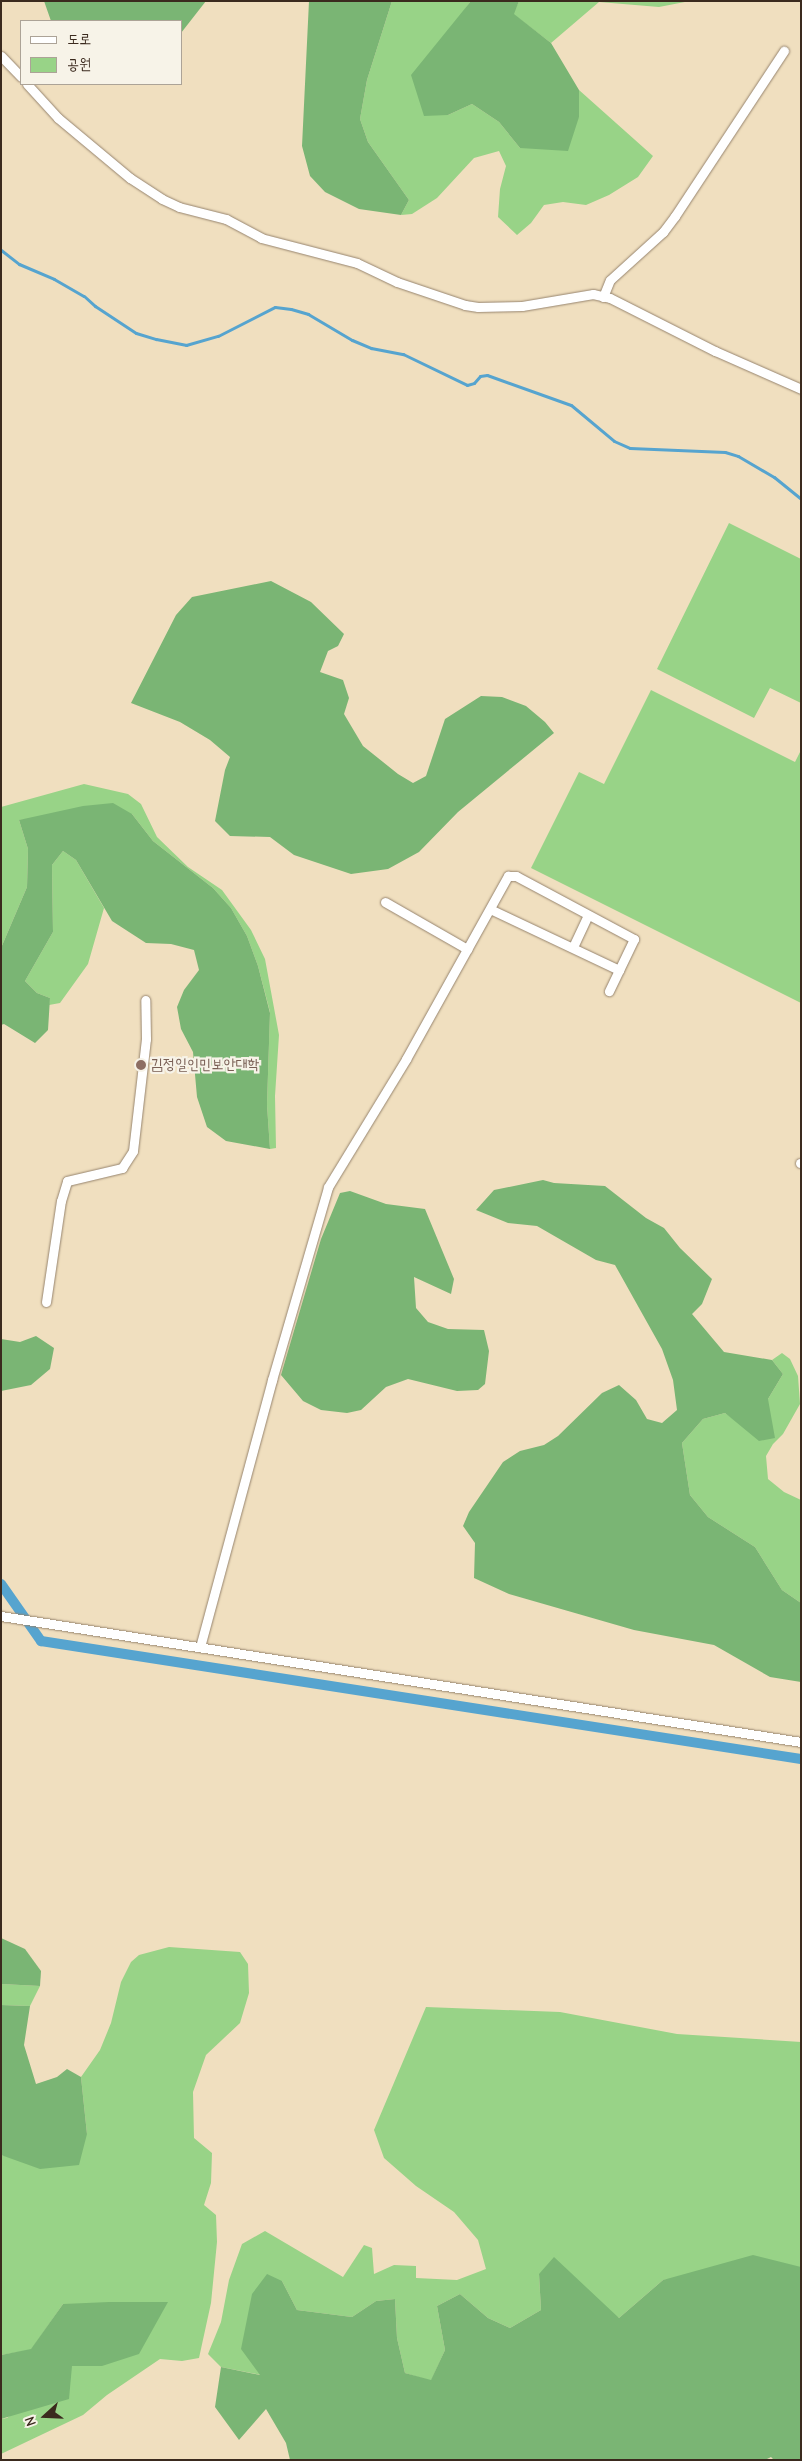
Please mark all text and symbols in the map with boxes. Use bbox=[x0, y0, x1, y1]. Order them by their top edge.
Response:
legend bbox=[20, 20, 182, 85]
text: 도로 bbox=[67, 30, 91, 48]
text: 공원 bbox=[67, 55, 91, 73]
place label: 김정일인민보안대학 bbox=[151, 1056, 260, 1074]
marker: 김정일인민보안대학 bbox=[135, 1059, 147, 1071]
north arrow bbox=[20, 2391, 70, 2441]
text: N bbox=[21, 2414, 40, 2429]

